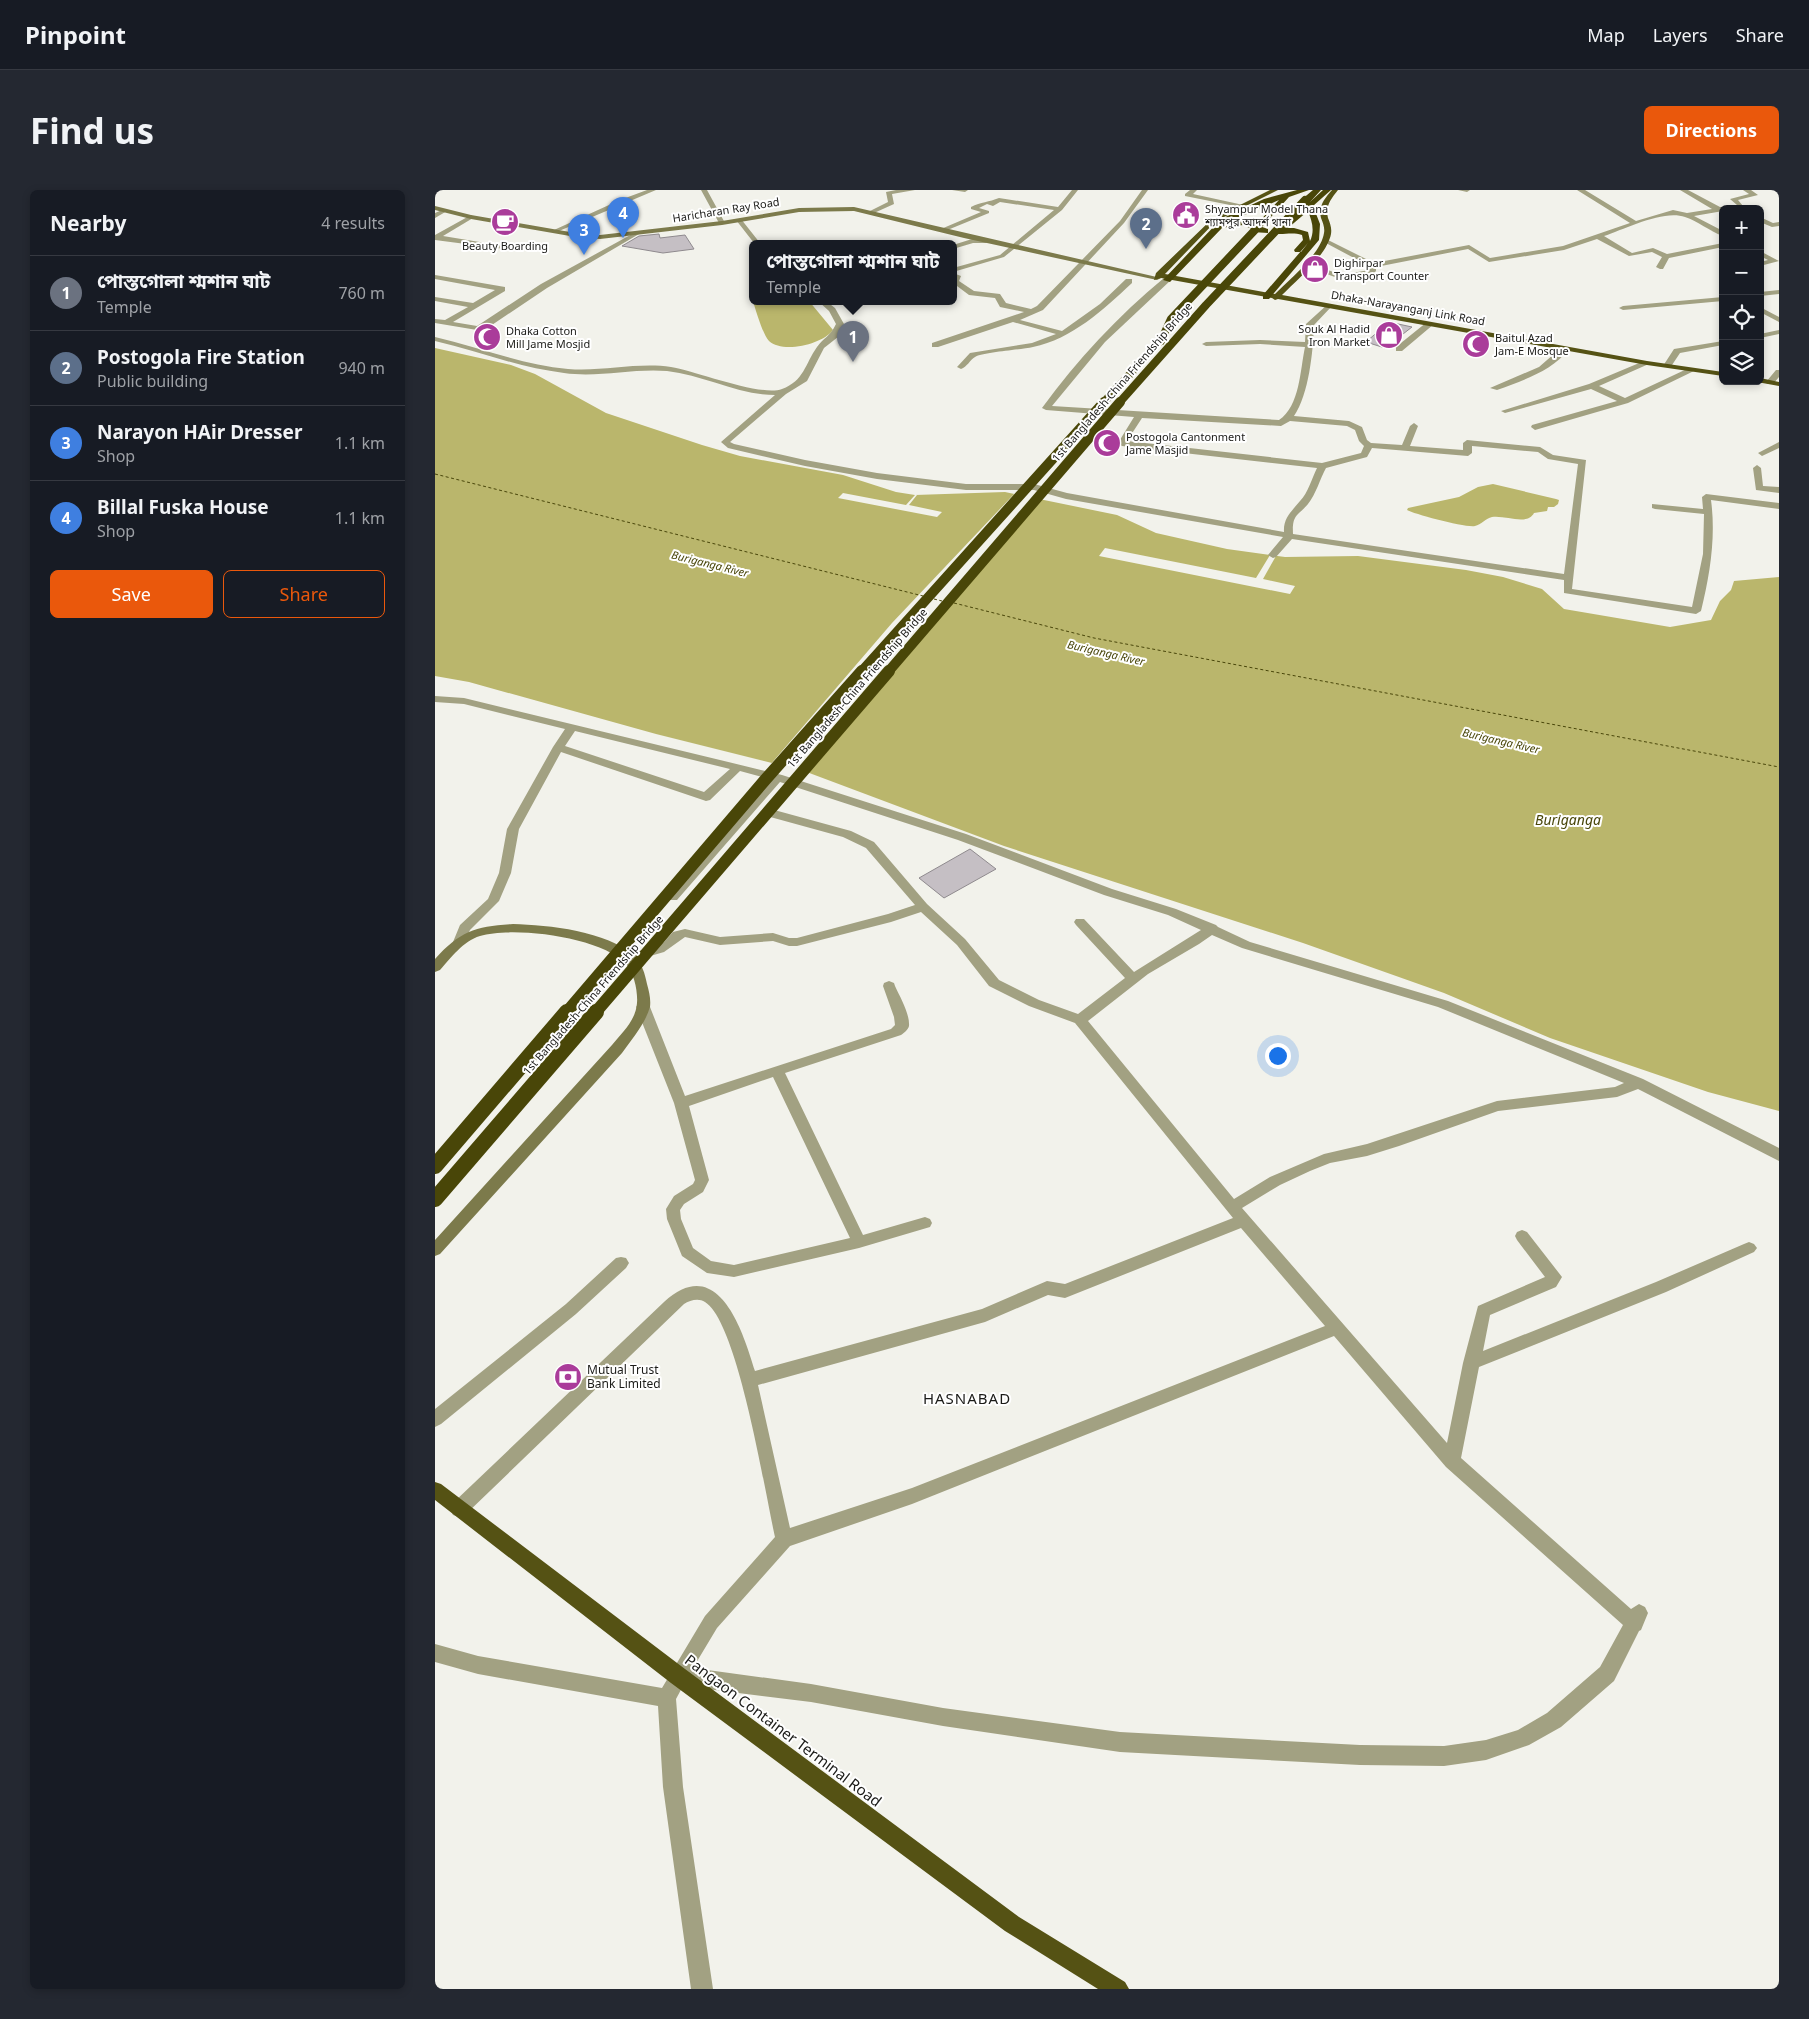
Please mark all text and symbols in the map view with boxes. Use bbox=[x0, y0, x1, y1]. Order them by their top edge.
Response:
text: Pinpoint bbox=[25, 18, 126, 51]
text: Map bbox=[1587, 23, 1625, 47]
text: Layers bbox=[1653, 23, 1708, 47]
text: Share bbox=[1736, 23, 1784, 47]
button: Directions bbox=[1644, 106, 1779, 154]
text: Find us bbox=[30, 107, 154, 154]
street label: Haricharan Ray Road bbox=[671, 194, 780, 225]
pin: 4 bbox=[607, 197, 639, 238]
public building icon: Shyampur Model Thana শ্যামপুর আদর্শ থানা bbox=[1171, 200, 1201, 230]
place label: Shyampur Model Thana শ্যামপুর আদর্শ থানা bbox=[1204, 201, 1328, 229]
map controls bbox=[1719, 205, 1764, 385]
button: + bbox=[1719, 205, 1764, 250]
cafe icon: Beauty Boarding bbox=[490, 207, 520, 237]
pin: 2 bbox=[1130, 208, 1162, 249]
text: Nearby bbox=[50, 209, 126, 237]
text: 4 results bbox=[321, 212, 385, 234]
pin: 3 bbox=[568, 214, 600, 255]
place label: Beauty Boarding bbox=[462, 238, 548, 253]
popup bbox=[749, 240, 957, 305]
text: পোস্তগোলা শ্মশান ঘাট bbox=[766, 248, 940, 274]
button: − bbox=[1719, 250, 1764, 295]
shop icon: Dighirpar Transport Counter bbox=[1300, 254, 1330, 284]
place label: Dighirpar Transport Counter bbox=[1334, 255, 1429, 283]
text: পোস্তগোলা শ্মশান ঘাট bbox=[97, 268, 270, 294]
text: Temple bbox=[766, 276, 821, 298]
text: 1 bbox=[61, 282, 71, 304]
text: 760 m bbox=[338, 282, 385, 304]
street label: Dhaka-Narayanganj Link Road bbox=[1330, 287, 1486, 328]
button: locate bbox=[1719, 295, 1764, 340]
text: Temple bbox=[97, 296, 152, 318]
street label: 1st Bangladesh-China Friendship Bridge bbox=[1048, 299, 1195, 465]
shop icon: Souk Al Hadid Iron Market bbox=[1374, 320, 1404, 350]
pin: 1 bbox=[837, 321, 869, 362]
place label: Souk Al Hadid Iron Market bbox=[1298, 321, 1370, 349]
mosque icon: Dhaka Cotton Mill Jame Mosjid bbox=[472, 322, 502, 352]
place label: Dhaka Cotton Mill Jame Mosjid bbox=[506, 323, 590, 351]
mosque icon: Baitul Azad Jam-E Mosque bbox=[1461, 329, 1491, 359]
place label: Baitul Azad Jam-E Mosque bbox=[1494, 330, 1569, 358]
button: layers bbox=[1719, 340, 1764, 385]
text: Postogola Fire Station bbox=[97, 344, 305, 370]
text: 2 bbox=[61, 357, 71, 379]
text: 940 m bbox=[338, 357, 385, 379]
text: Public building bbox=[97, 370, 208, 392]
text: Narayon HAir Dresser bbox=[97, 419, 302, 445]
mosque icon: Postogola Cantonment Jame Masjid bbox=[1092, 428, 1122, 458]
place label: Postogola Cantonment Jame Masjid bbox=[1125, 429, 1245, 457]
text: 3 bbox=[61, 432, 71, 454]
text: 1.1 km bbox=[335, 432, 385, 454]
text: Shop bbox=[97, 445, 135, 467]
text: Billal Fuska House bbox=[97, 494, 269, 520]
text: 4 bbox=[61, 507, 71, 529]
text: 1.1 km bbox=[335, 507, 385, 529]
text: Shop bbox=[97, 520, 135, 542]
water label: Buriganga River bbox=[670, 547, 751, 580]
button: Save bbox=[50, 570, 213, 618]
button: Share bbox=[223, 570, 385, 618]
street label: 1st Bangladesh-China Friendship Bridge bbox=[783, 605, 930, 771]
water label: Buriganga River bbox=[1066, 636, 1147, 669]
water label: Buriganga River bbox=[1461, 724, 1542, 757]
water label: Buriganga bbox=[1535, 810, 1601, 829]
street label: 1st Bangladesh-China Friendship Bridge bbox=[519, 912, 666, 1078]
your location bbox=[1265, 1043, 1291, 1069]
place label: Mutual Trust Bank Limited bbox=[587, 1361, 661, 1392]
bank icon: Mutual Trust Bank Limited bbox=[553, 1362, 583, 1392]
district label: HASNABAD bbox=[923, 1388, 1011, 1408]
street label: Pangaon Container Terminal Road bbox=[681, 1650, 886, 1811]

